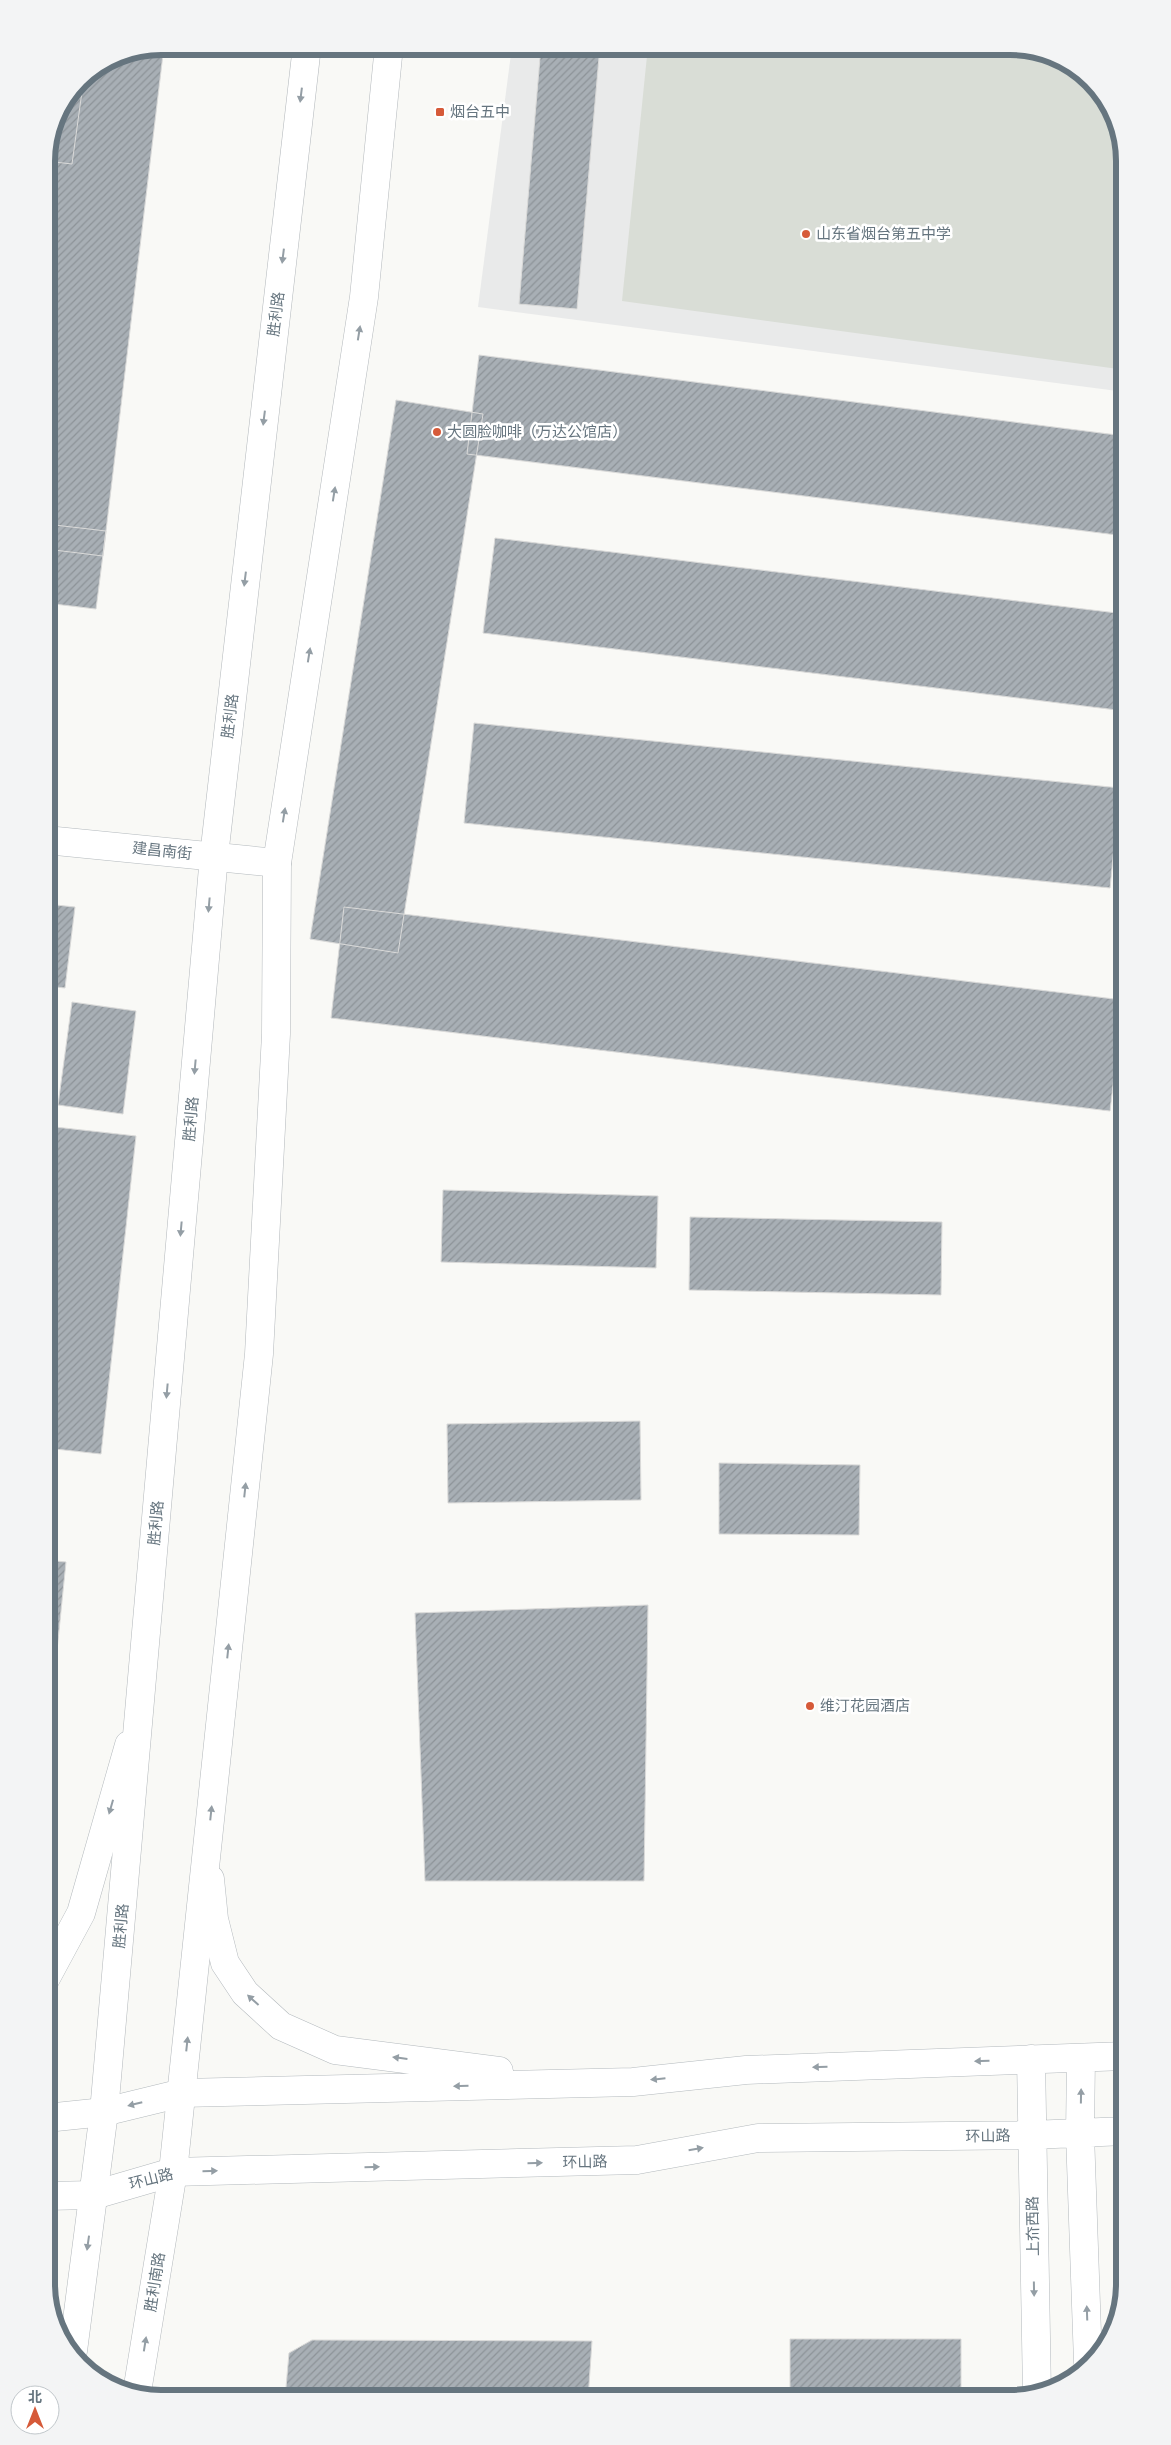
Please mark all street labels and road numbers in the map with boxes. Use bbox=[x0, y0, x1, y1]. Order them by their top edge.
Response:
street label: 胜利路 bbox=[262, 290, 289, 338]
street label: 胜利路 bbox=[216, 692, 243, 740]
street label: 建昌南街 bbox=[131, 837, 193, 864]
street label: 胜利路 bbox=[178, 1096, 203, 1142]
street label: 胜利路 bbox=[143, 1500, 168, 1546]
street label: 胜利路 bbox=[108, 1903, 133, 1949]
street label: 环山路 bbox=[965, 2125, 1011, 2146]
street label: 环山路 bbox=[562, 2151, 608, 2172]
street label: 环山路 bbox=[126, 2163, 175, 2194]
street label: 上夼西路 bbox=[1021, 2196, 1044, 2256]
street label: 胜利南路 bbox=[139, 2251, 170, 2313]

